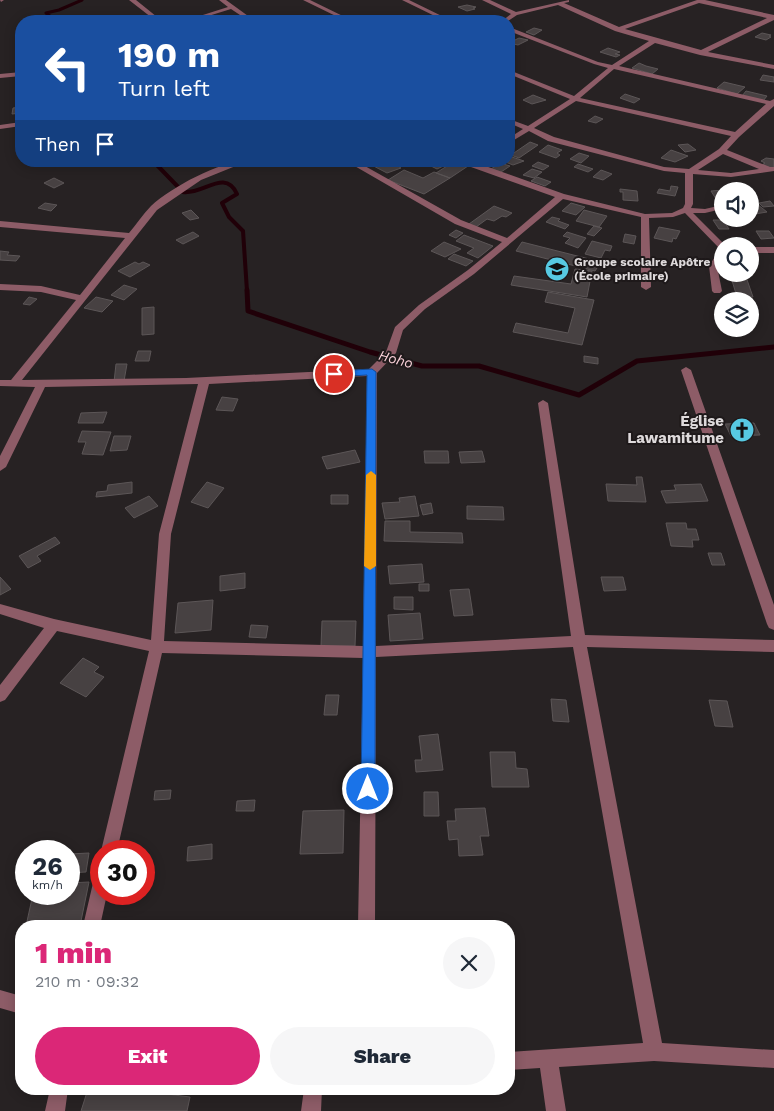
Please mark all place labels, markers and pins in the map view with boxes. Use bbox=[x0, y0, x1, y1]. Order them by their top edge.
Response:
place label: Groupe scolaire Apôtre (École primaire) bbox=[574, 255, 710, 283]
school or university icon: Groupe scolaire Apôtre (École primaire) bbox=[544, 256, 570, 282]
pin bbox=[313, 353, 355, 395]
place label: Église Lawamitume bbox=[627, 412, 724, 447]
church icon: Église Lawamitume bbox=[729, 417, 755, 443]

